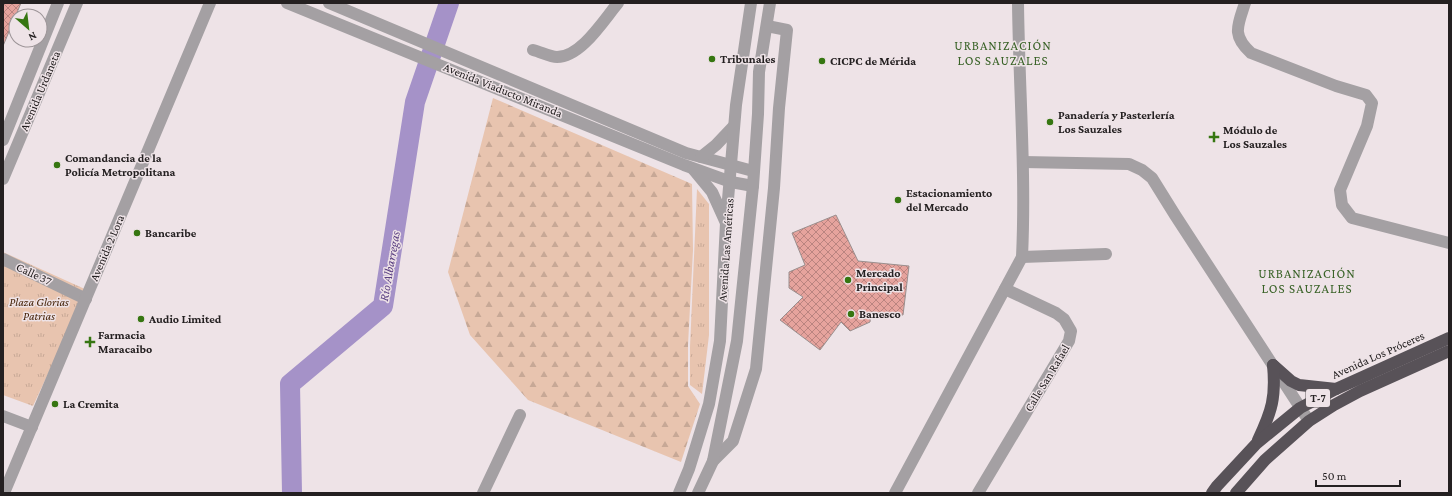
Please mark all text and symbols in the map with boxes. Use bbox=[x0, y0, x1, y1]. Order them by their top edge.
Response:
north arrow bbox=[8, 8, 48, 48]
text: N bbox=[26, 30, 39, 44]
district label: URBANIZACIÓN LOS SAUZALES bbox=[954, 38, 1052, 68]
street label: Avenida Urdaneta bbox=[17, 48, 63, 133]
place label: Tribunales bbox=[720, 52, 776, 66]
marker: Tribunales bbox=[707, 54, 717, 64]
place label: CICPC de Mérida bbox=[830, 54, 916, 68]
marker: CICPC de Mérida bbox=[817, 56, 827, 66]
street label: Avenida Viaducto Miranda bbox=[441, 60, 565, 120]
place label: Panadería y Pasterlería Los Sauzales bbox=[1058, 108, 1175, 136]
marker: Panadería y Pasterlería Los Sauzales bbox=[1045, 117, 1055, 127]
place label: Módulo de Los Sauzales bbox=[1223, 123, 1287, 151]
marker: Módulo de Los Sauzales bbox=[1208, 131, 1220, 143]
place label: Comandancia de la Policía Metropolitana bbox=[65, 151, 176, 179]
marker: Comandancia de la Policía Metropolitana bbox=[52, 160, 62, 170]
place label: Estacionamiento del Mercado bbox=[906, 186, 992, 214]
marker: Estacionamiento del Mercado bbox=[893, 195, 903, 205]
street label: Avenida Las Américas bbox=[715, 197, 737, 302]
street label: Avenida 2 Lora bbox=[87, 212, 127, 283]
place label: Bancaribe bbox=[145, 226, 197, 240]
marker: Bancaribe bbox=[132, 228, 142, 238]
water label: Río Albarregas bbox=[376, 230, 403, 302]
street label: Calle 37 bbox=[14, 260, 54, 288]
place label: Mercado Principal bbox=[856, 266, 903, 294]
district label: URBANIZACIÓN LOS SAUZALES bbox=[1258, 266, 1356, 296]
marker: Mercado Principal bbox=[843, 275, 853, 285]
park label: Plaza Glorias Patrias bbox=[9, 295, 69, 323]
place label: Banesco bbox=[859, 307, 901, 321]
marker: Banesco bbox=[846, 309, 856, 319]
place label: Audio Limited bbox=[148, 312, 222, 326]
marker: Audio Limited bbox=[136, 314, 146, 324]
place label: Farmacia Maracaibo bbox=[98, 328, 152, 356]
street label: Avenida Los Próceres bbox=[1329, 328, 1427, 382]
marker: Farmacia Maracaibo bbox=[85, 337, 95, 347]
street label: Calle San Rafael bbox=[1021, 342, 1073, 414]
road number: T-7 bbox=[1306, 389, 1330, 407]
place label: La Cremita bbox=[63, 397, 119, 411]
marker: La Cremita bbox=[50, 399, 60, 409]
scale bar bbox=[1316, 462, 1400, 488]
text: 50 m bbox=[1322, 469, 1347, 483]

